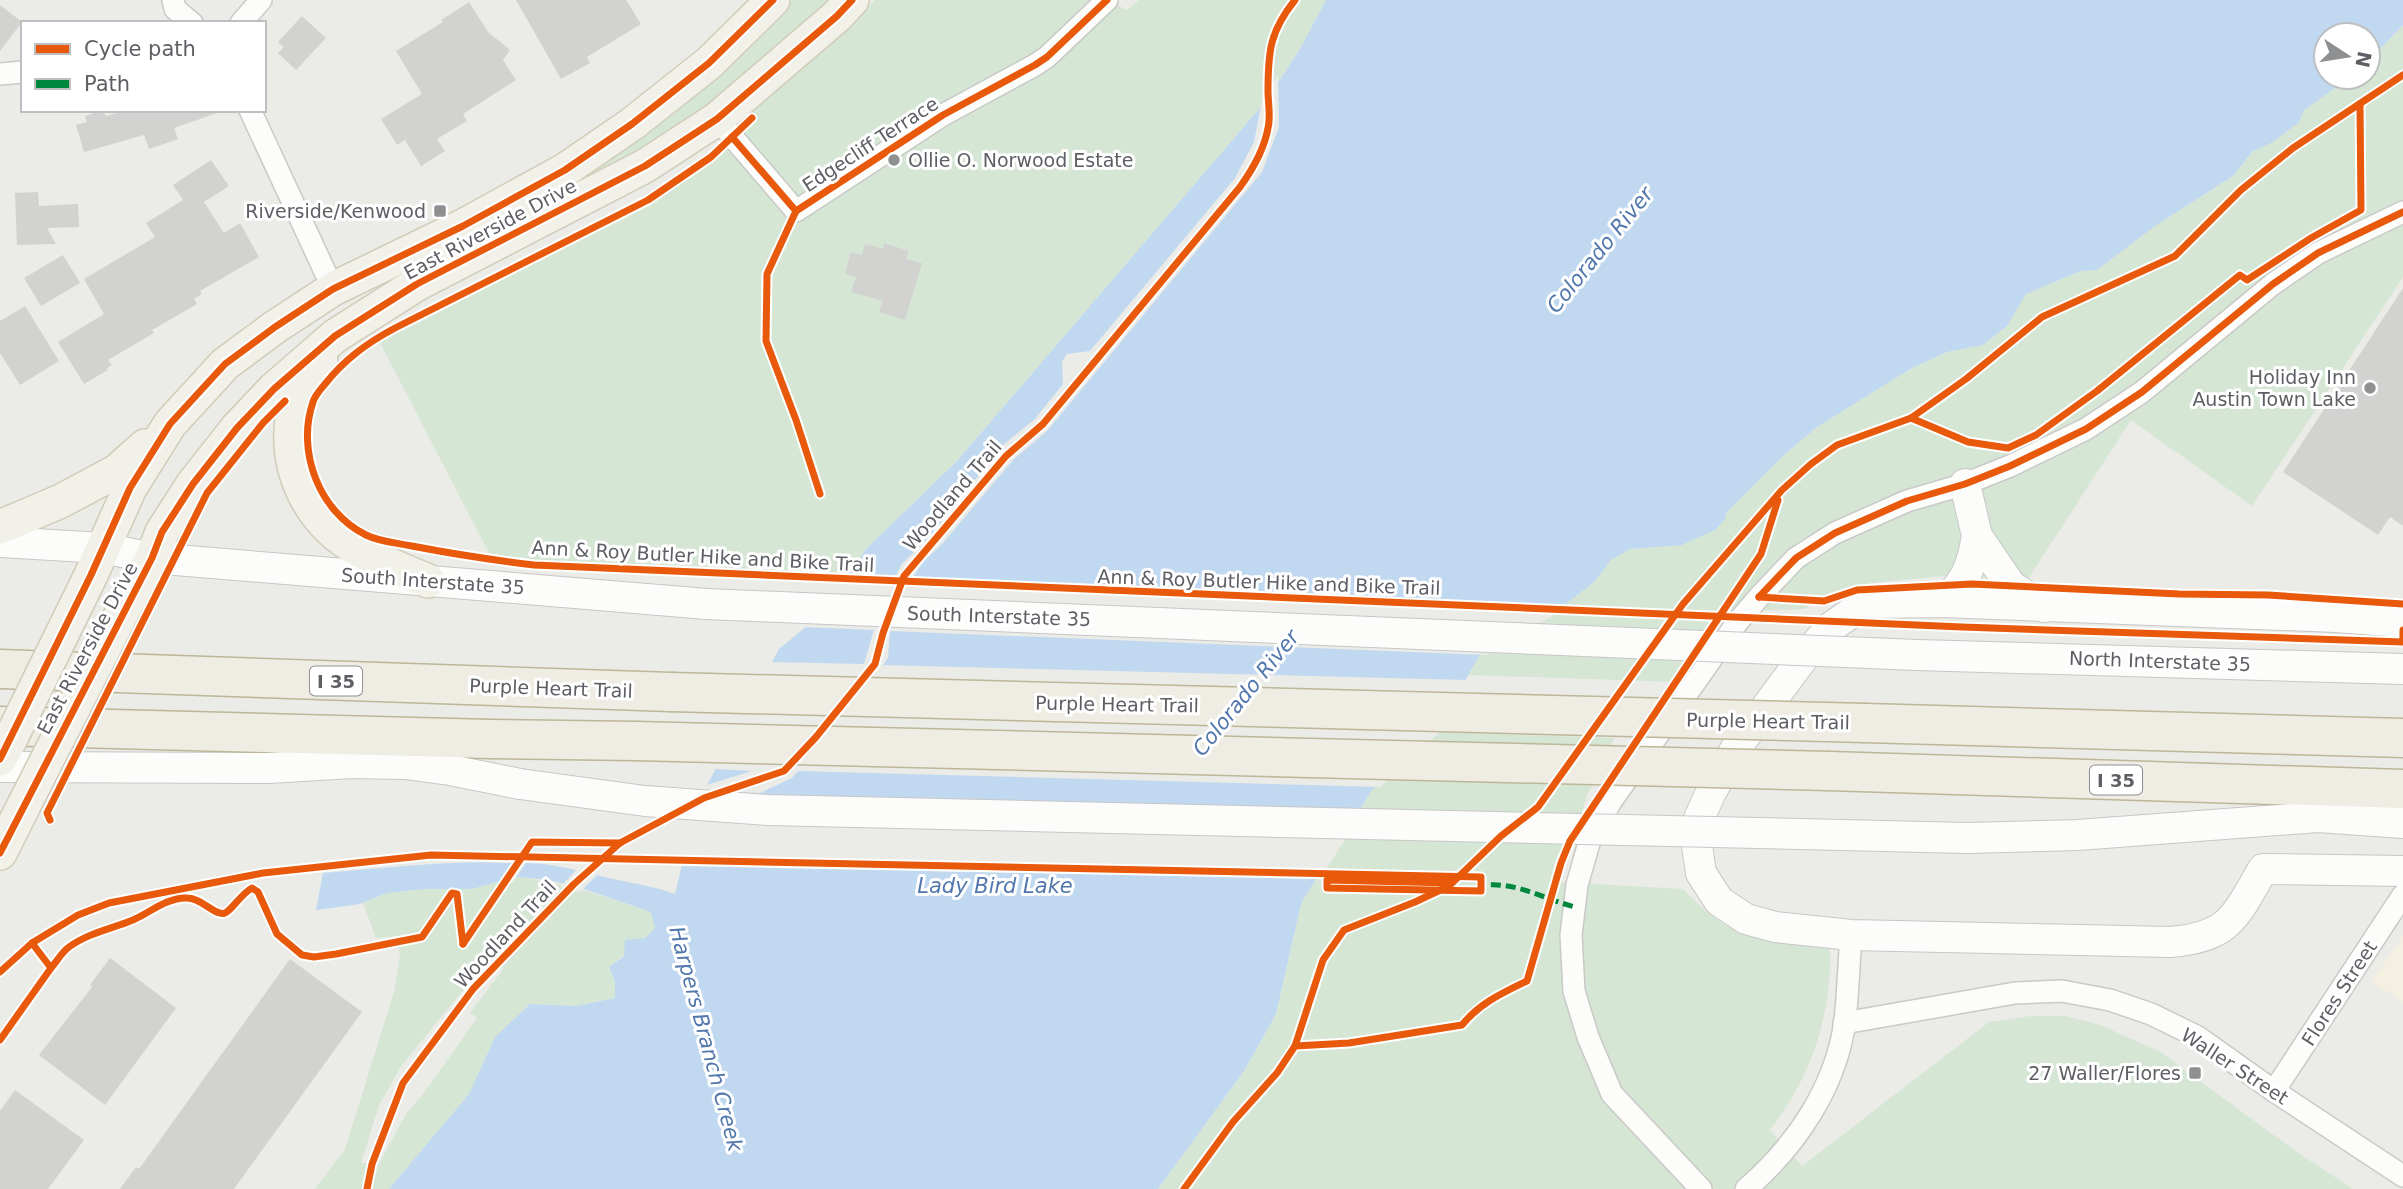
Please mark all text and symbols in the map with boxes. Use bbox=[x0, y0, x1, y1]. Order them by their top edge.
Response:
legend bbox=[21, 21, 266, 112]
north arrow bbox=[2312, 21, 2382, 91]
text: Cycle path bbox=[84, 37, 196, 61]
text: N bbox=[2351, 49, 2376, 70]
text: Path bbox=[84, 72, 130, 96]
street label: Edgecliff Terrace bbox=[798, 92, 942, 196]
place label: Ollie O. Norwood Estate bbox=[908, 149, 1133, 171]
marker: Ollie O. Norwood Estate bbox=[886, 152, 902, 168]
street label: East Riverside Drive bbox=[400, 174, 580, 284]
water label: Colorado River bbox=[1542, 181, 1659, 318]
place label: Riverside/Kenwood bbox=[245, 200, 426, 222]
marker: Riverside/Kenwood bbox=[432, 203, 448, 219]
place label: Holiday Inn Austin Town Lake bbox=[2192, 366, 2356, 410]
marker: Holiday Inn Austin Town Lake bbox=[2362, 380, 2378, 396]
street label: Woodland Trail bbox=[898, 435, 1006, 555]
street label: Ann & Roy Butler Hike and Bike Trail bbox=[531, 536, 875, 576]
street label: East Riverside Drive bbox=[32, 558, 142, 738]
street label: South Interstate 35 bbox=[340, 564, 526, 598]
street label: Ann & Roy Butler Hike and Bike Trail bbox=[1097, 565, 1441, 599]
street label: South Interstate 35 bbox=[907, 602, 1091, 630]
water label: Colorado River bbox=[1188, 624, 1305, 761]
street label: North Interstate 35 bbox=[2069, 647, 2251, 675]
road number: I 35 bbox=[310, 666, 362, 696]
street label: Purple Heart Trail bbox=[469, 674, 633, 702]
street label: Purple Heart Trail bbox=[1035, 692, 1199, 716]
street label: Purple Heart Trail bbox=[1686, 709, 1850, 733]
road number: I 35 bbox=[2090, 766, 2142, 794]
water label: Lady Bird Lake bbox=[917, 874, 1073, 898]
street label: Woodland Trail bbox=[450, 876, 560, 992]
water label: Harpers Branch Creek bbox=[664, 924, 748, 1155]
street label: Flores Street bbox=[2297, 936, 2381, 1050]
street label: Waller Street bbox=[2177, 1023, 2293, 1109]
place label: 27 Waller/Flores bbox=[2028, 1062, 2181, 1084]
marker: 27 Waller/Flores bbox=[2187, 1065, 2203, 1081]

